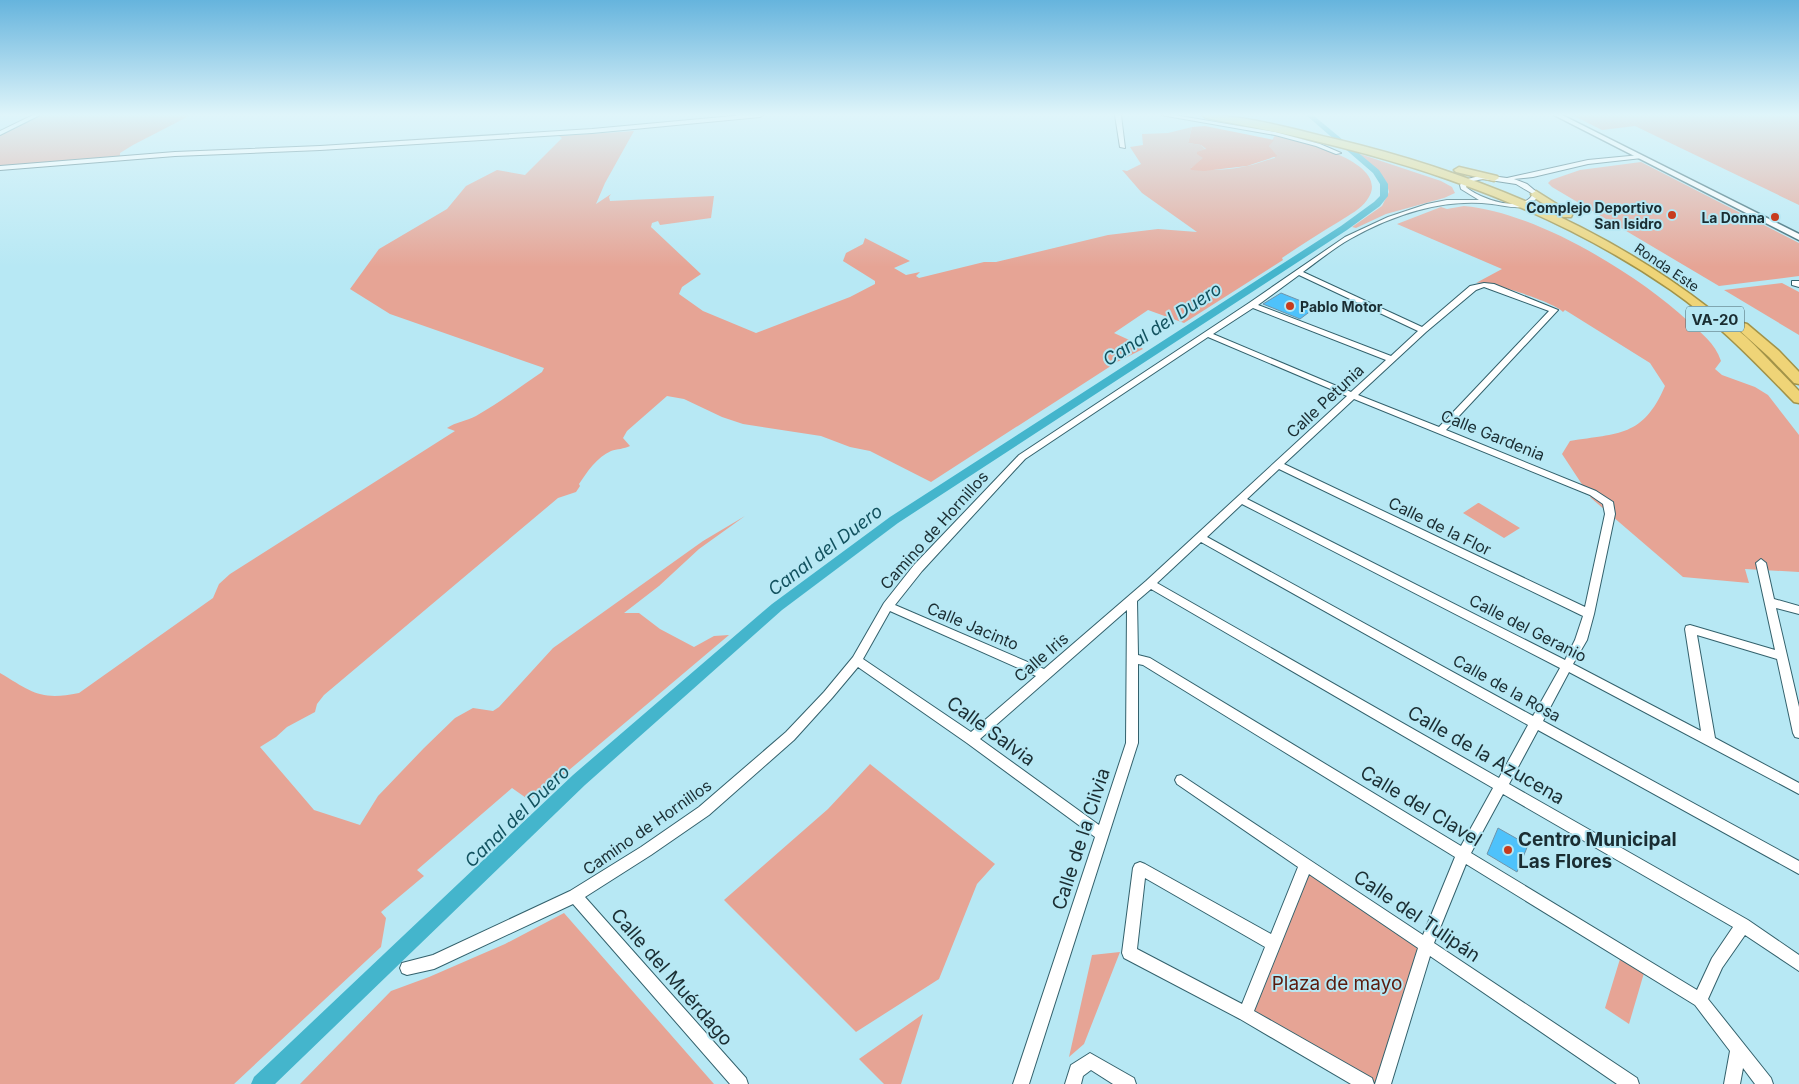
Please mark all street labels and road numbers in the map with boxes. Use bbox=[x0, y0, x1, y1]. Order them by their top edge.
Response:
street label: Ronda Este bbox=[1631, 239, 1703, 295]
road number: VA-20 bbox=[1686, 306, 1744, 332]
street label: Calle Petunia bbox=[1282, 360, 1368, 442]
street label: Calle Gardenia bbox=[1438, 405, 1548, 465]
street label: Camino de Hornillos bbox=[876, 467, 992, 593]
street label: Calle de la Flor bbox=[1385, 492, 1495, 560]
street label: Calle del Geranio bbox=[1466, 590, 1590, 666]
street label: Calle Jacinto bbox=[924, 598, 1022, 654]
street label: Calle Iris bbox=[1010, 628, 1072, 686]
street label: Calle de la Rosa bbox=[1450, 650, 1564, 726]
street label: Calle Salvia bbox=[942, 691, 1040, 771]
street label: Calle de la Azucena bbox=[1403, 701, 1569, 809]
street label: Calle del Clavel bbox=[1356, 761, 1486, 851]
street label: Calle de la Clivia bbox=[1047, 765, 1115, 913]
street label: Camino de Hornillos bbox=[579, 775, 715, 879]
street label: Calle del Tulipán bbox=[1349, 865, 1485, 967]
street label: Calle del Muérdago bbox=[606, 904, 738, 1050]

